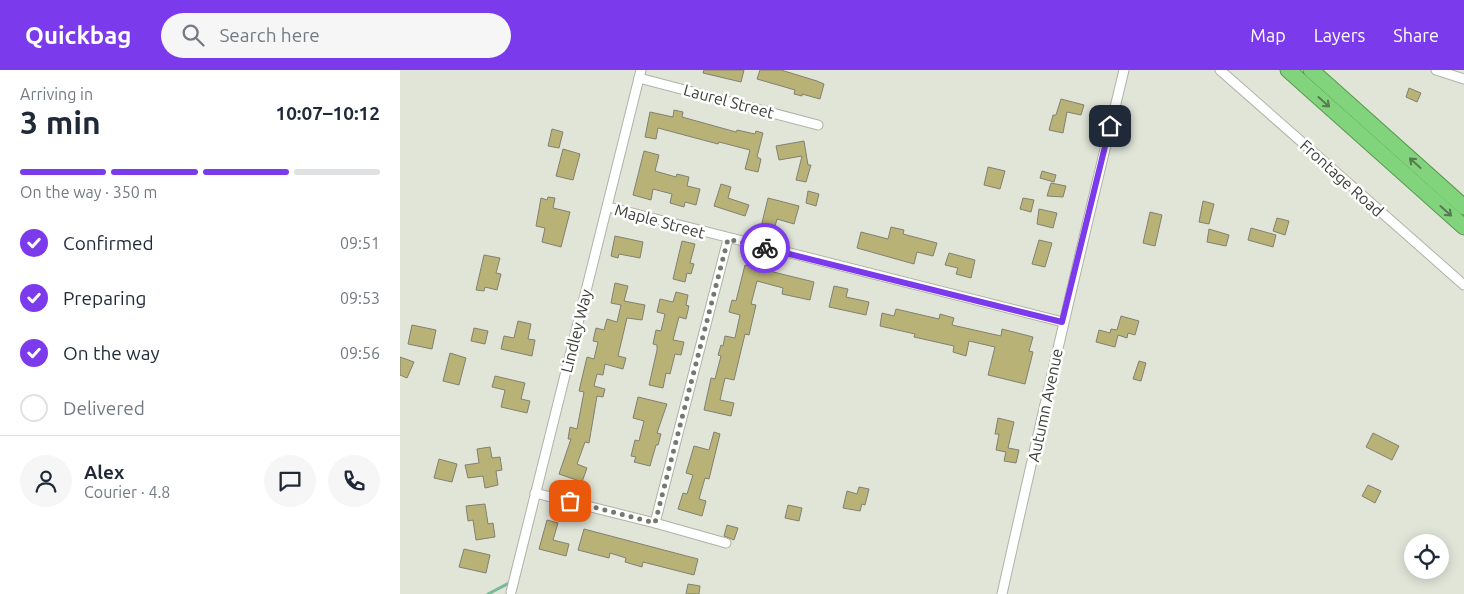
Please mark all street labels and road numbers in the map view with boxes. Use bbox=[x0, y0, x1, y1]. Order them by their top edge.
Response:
street label: Laurel Street bbox=[682, 80, 777, 122]
street label: Frontage Road bbox=[1297, 136, 1387, 220]
street label: Maple Street bbox=[613, 200, 708, 242]
street label: Lindley Way bbox=[557, 287, 595, 375]
street label: Autumn Avenue bbox=[1024, 347, 1066, 463]

